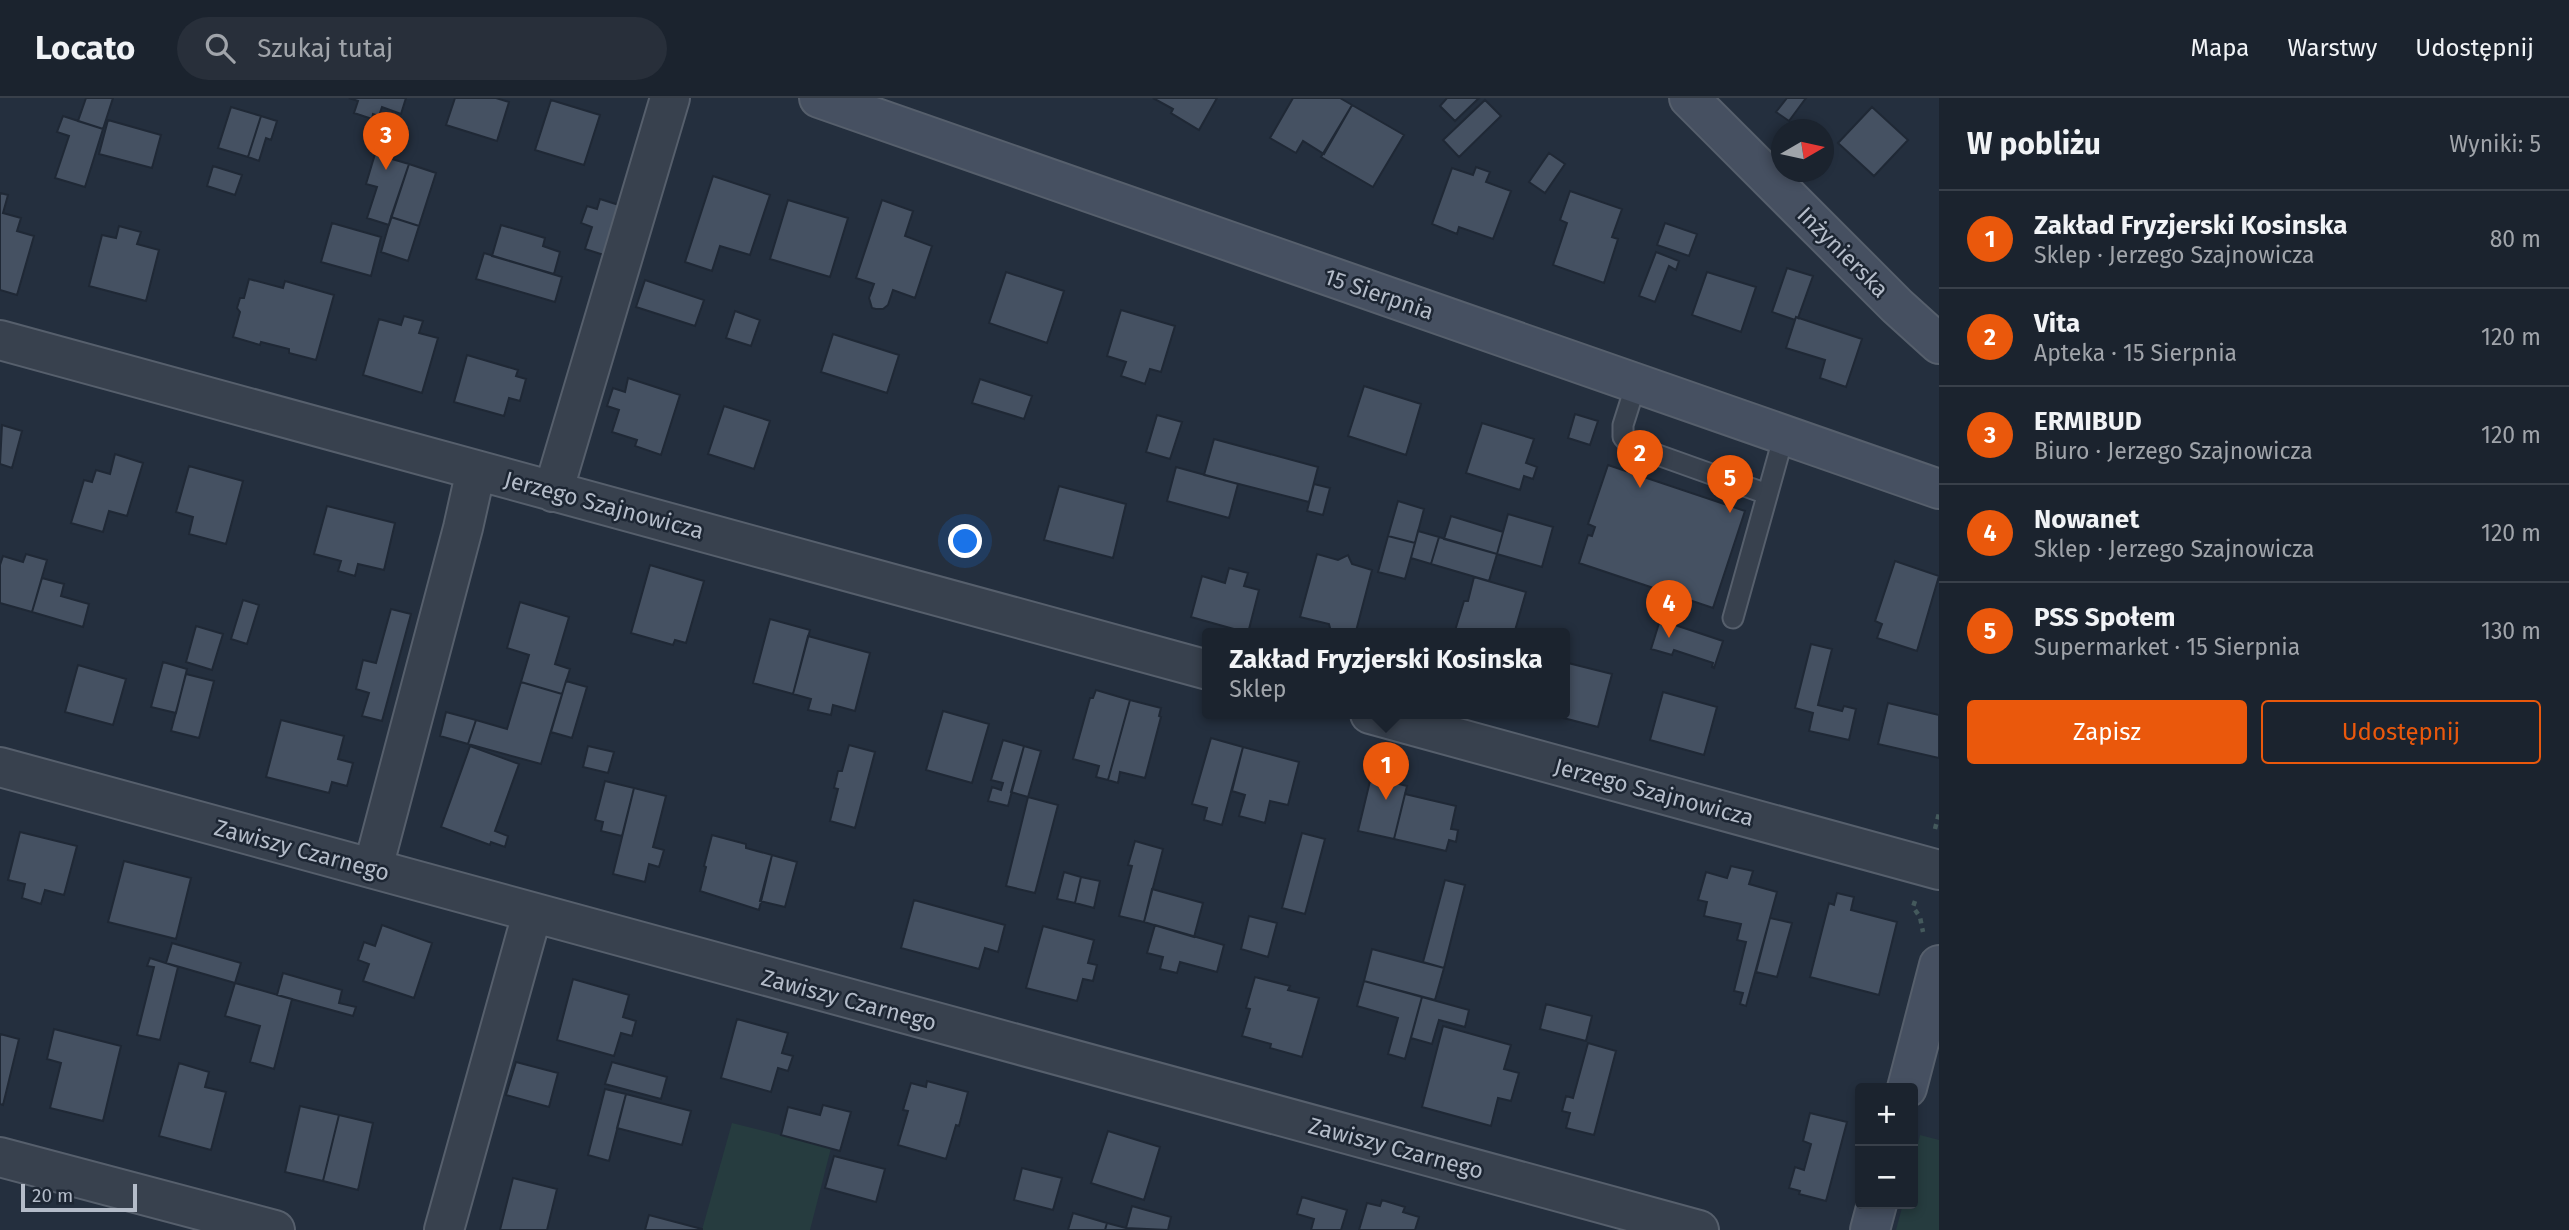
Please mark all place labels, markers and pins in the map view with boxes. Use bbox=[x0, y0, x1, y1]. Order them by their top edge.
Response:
pin: 3 bbox=[363, 112, 409, 170]
pin: 2 bbox=[1617, 430, 1663, 488]
pin: 5 bbox=[1707, 455, 1753, 513]
pin: 4 bbox=[1646, 580, 1692, 638]
pin: 1 bbox=[1363, 742, 1409, 800]

